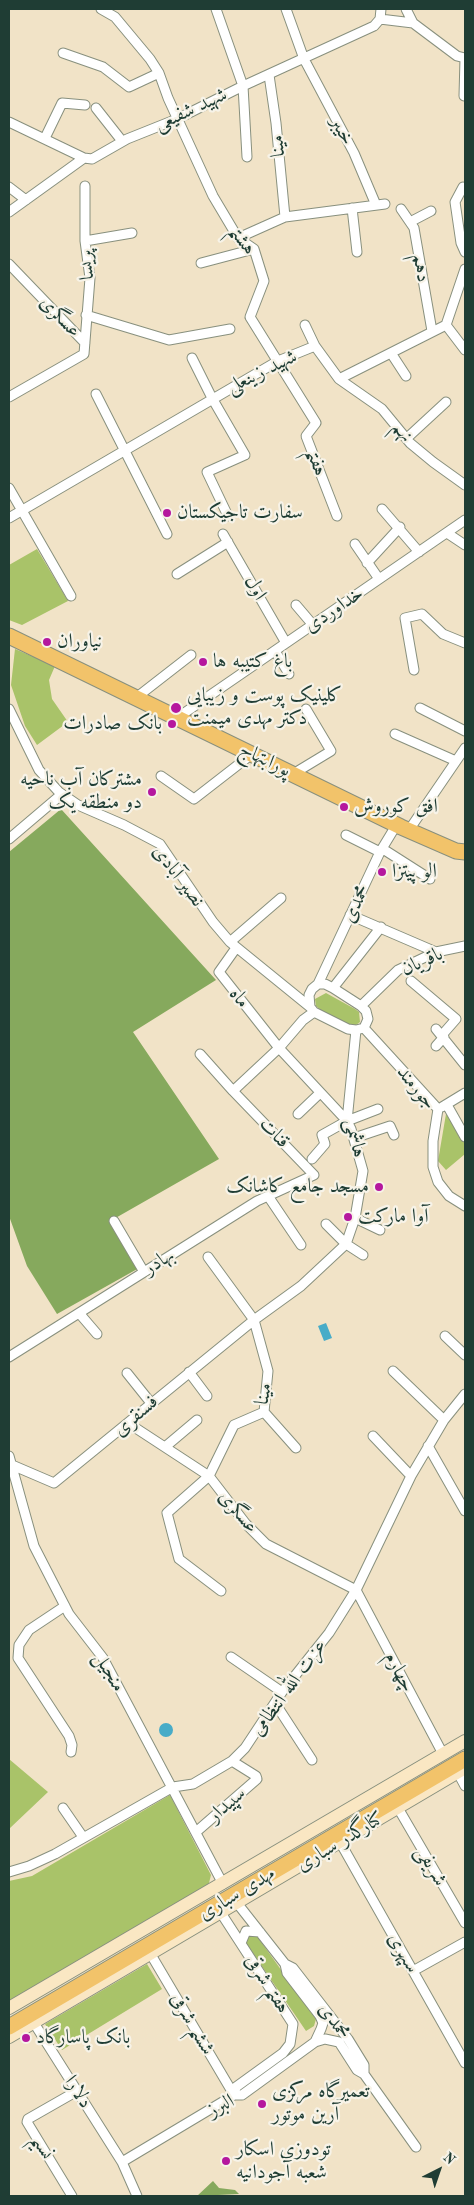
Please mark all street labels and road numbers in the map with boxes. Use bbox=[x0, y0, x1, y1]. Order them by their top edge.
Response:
street label: شهید شفیعی bbox=[151, 83, 231, 137]
street label: خیبر bbox=[324, 113, 360, 149]
street label: مینا bbox=[265, 134, 291, 158]
street label: هشتم bbox=[223, 220, 261, 260]
street label: پریسا bbox=[74, 249, 100, 281]
street label: دهم bbox=[407, 252, 435, 284]
street label: عسگری bbox=[34, 291, 86, 343]
street label: شهید زینعلی bbox=[223, 345, 301, 399]
street label: نهم bbox=[386, 416, 418, 448]
street label: هفتم bbox=[300, 445, 332, 479]
street label: اول bbox=[239, 571, 271, 605]
street label: خداوردی bbox=[300, 582, 368, 638]
street label: پورابتهاج bbox=[235, 737, 295, 783]
street label: نصیر آبادی bbox=[147, 840, 209, 912]
street label: محمدی bbox=[337, 881, 375, 927]
street label: باقریان bbox=[397, 942, 447, 982]
street label: ماه bbox=[223, 983, 255, 1013]
street label: جورمند bbox=[391, 1061, 441, 1115]
street label: قنات bbox=[254, 1112, 294, 1154]
street label: هاشمی bbox=[339, 1116, 371, 1160]
street label: بهادر bbox=[139, 1243, 179, 1281]
street label: مینا bbox=[250, 1381, 278, 1407]
street label: فسنقری bbox=[109, 1390, 163, 1442]
street label: عسگری bbox=[213, 1485, 263, 1539]
street label: عزت الله انتظامی bbox=[246, 1635, 332, 1741]
street label: منجیل bbox=[88, 1648, 130, 1696]
street label: چهارم bbox=[378, 1648, 420, 1696]
street label: سپیدار bbox=[203, 1782, 251, 1828]
street label: کنارگذر سباری bbox=[292, 1807, 388, 1877]
street label: شریفی bbox=[410, 1842, 452, 1890]
street label: مهدی سباری bbox=[194, 1862, 280, 1926]
street label: سپهری bbox=[382, 1929, 424, 1977]
street label: هفتم شرقی bbox=[239, 1950, 295, 2018]
street label: ششم شرقی bbox=[165, 1989, 219, 2059]
street label: محمدی bbox=[313, 1998, 355, 2044]
street label: دلارا bbox=[59, 2071, 97, 2113]
street label: البرز bbox=[204, 2089, 238, 2123]
street label: نسیم bbox=[25, 2130, 59, 2164]

